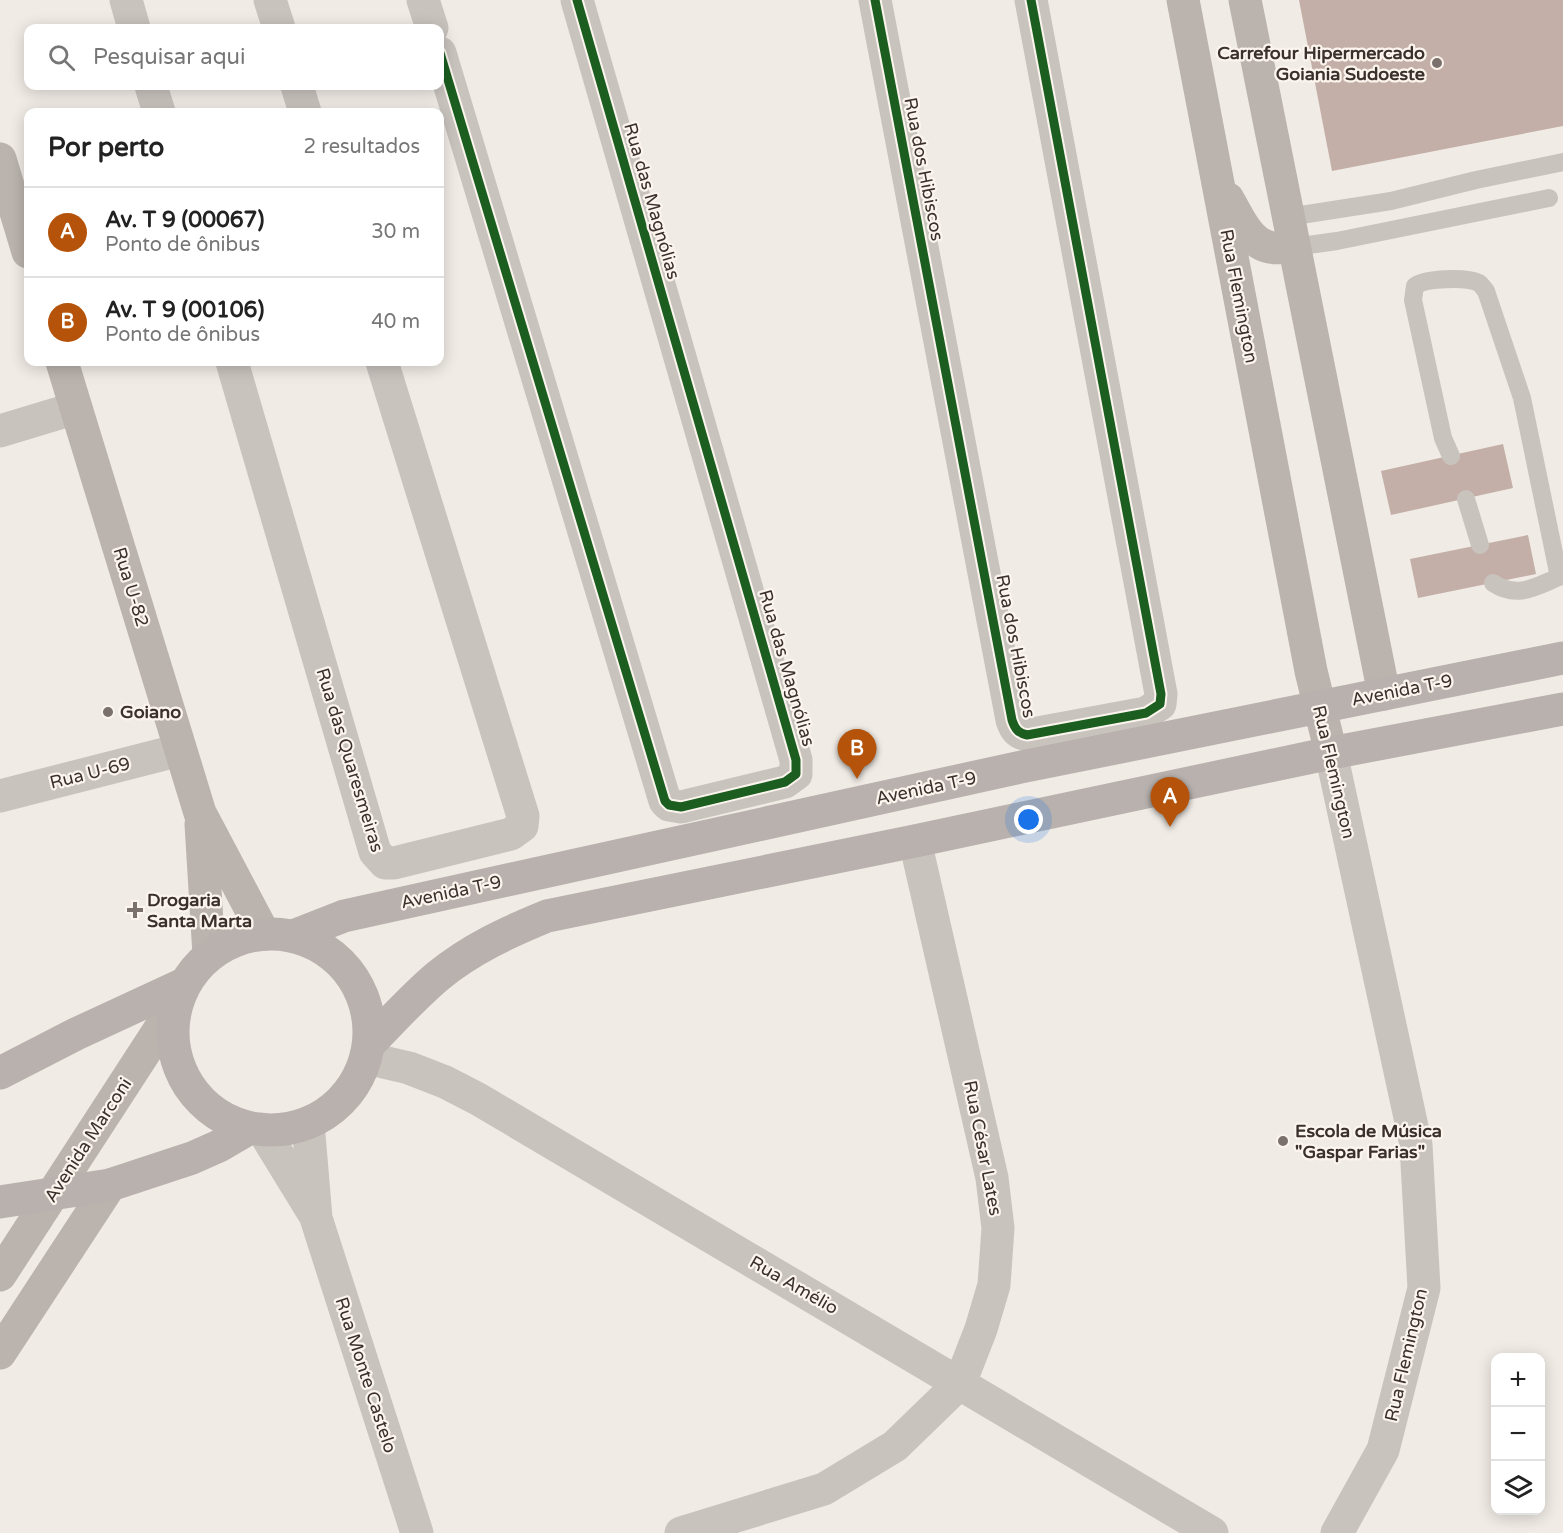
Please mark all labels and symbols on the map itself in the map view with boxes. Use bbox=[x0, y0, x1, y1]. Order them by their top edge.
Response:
place label: Carrefour Hipermercado Goiania Sudoeste bbox=[1217, 42, 1425, 85]
marker: Carrefour Hipermercado Goiania Sudoeste bbox=[1430, 56, 1444, 70]
street label: Rua dos Hibiscos bbox=[899, 95, 949, 243]
street label: Rua das Magnólias bbox=[619, 120, 685, 282]
street label: Rua Flemington bbox=[1215, 227, 1263, 365]
street label: Rua U-82 bbox=[108, 544, 154, 630]
street label: Rua dos Hibiscos bbox=[991, 572, 1041, 720]
street label: Rua das Magnólias bbox=[754, 587, 820, 749]
street label: Rua das Quaresmeiras bbox=[312, 665, 388, 855]
street label: Avenida T-9 bbox=[1350, 669, 1454, 711]
place label: Goiano bbox=[120, 701, 181, 723]
street label: Rua Flemington bbox=[1308, 703, 1360, 841]
marker: Goiano bbox=[101, 705, 115, 719]
pin: B bbox=[838, 730, 876, 779]
street label: Rua U-69 bbox=[47, 752, 133, 794]
street label: Avenida T-9 bbox=[874, 767, 978, 809]
pin: A bbox=[1150, 778, 1190, 827]
your location bbox=[1014, 805, 1043, 834]
street label: Avenida T-9 bbox=[399, 871, 503, 913]
place label: Drogaria Santa Marta bbox=[147, 889, 252, 932]
marker: Drogaria Santa Marta bbox=[128, 903, 142, 917]
street label: Avenida Marconi bbox=[40, 1074, 136, 1206]
street label: Rua César Lates bbox=[959, 1079, 1007, 1217]
place label: Escola de Música "Gaspar Farias" bbox=[1295, 1120, 1442, 1163]
marker: Escola de Música "Gaspar Farias" bbox=[1276, 1134, 1290, 1148]
street label: Rua Amélio bbox=[746, 1251, 842, 1319]
street label: Rua Flemington bbox=[1380, 1286, 1432, 1424]
street label: Rua Monte Castelo bbox=[330, 1294, 402, 1456]

